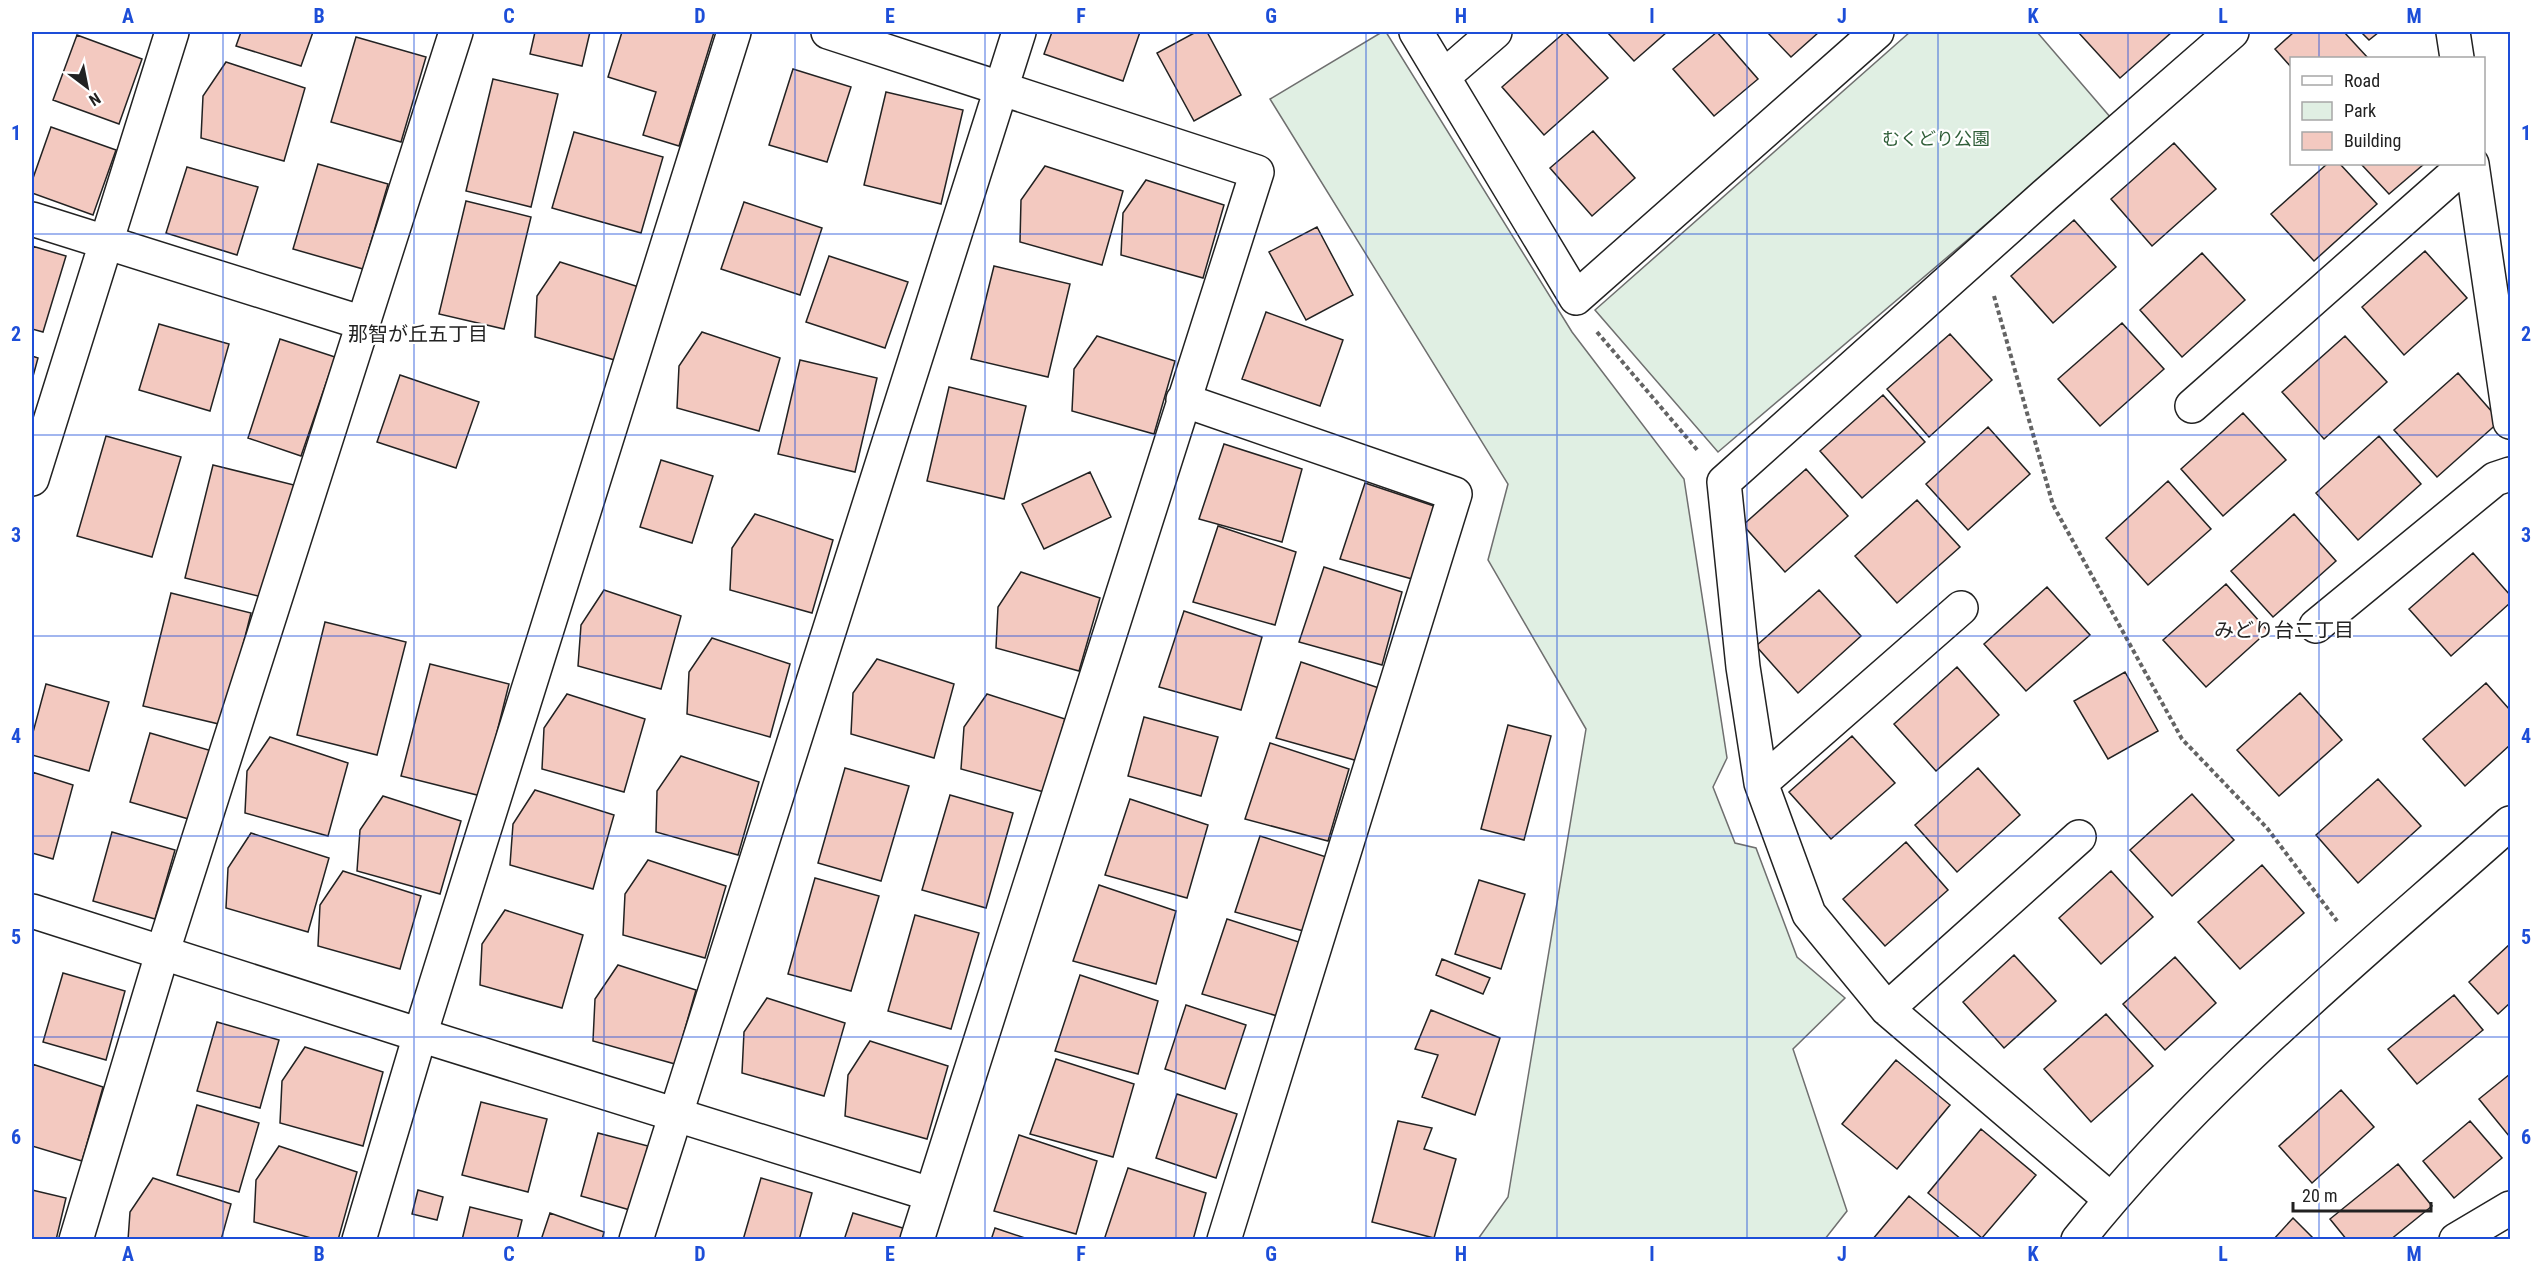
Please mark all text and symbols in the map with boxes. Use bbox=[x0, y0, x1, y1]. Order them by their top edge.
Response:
text: A bbox=[122, 4, 134, 28]
text: B bbox=[313, 4, 325, 28]
text: C bbox=[503, 4, 515, 28]
text: D bbox=[694, 4, 706, 28]
text: E bbox=[885, 4, 895, 28]
text: F bbox=[1076, 4, 1086, 28]
text: G bbox=[1265, 4, 1277, 28]
text: H bbox=[1455, 4, 1467, 28]
text: I bbox=[1649, 4, 1655, 28]
text: J bbox=[1837, 4, 1847, 28]
text: K bbox=[2027, 4, 2039, 28]
text: L bbox=[2218, 4, 2228, 28]
text: M bbox=[2406, 4, 2422, 28]
north arrow bbox=[57, 57, 117, 117]
legend bbox=[2290, 57, 2485, 165]
text: Road bbox=[2344, 70, 2380, 91]
text: N bbox=[85, 89, 104, 110]
text: Park bbox=[2344, 100, 2376, 121]
text: 1 bbox=[11, 121, 21, 145]
text: 1 bbox=[2521, 121, 2531, 145]
park label: むくどり公園 bbox=[1882, 128, 1990, 149]
text: Building bbox=[2344, 130, 2401, 151]
text: 2 bbox=[11, 322, 21, 346]
district label: 那智が丘五丁目 bbox=[348, 322, 488, 346]
text: 2 bbox=[2521, 322, 2531, 346]
text: 3 bbox=[11, 523, 21, 547]
text: 3 bbox=[2521, 523, 2531, 547]
district label: みどり台二丁目 bbox=[2214, 618, 2354, 642]
text: 4 bbox=[11, 724, 21, 748]
text: 4 bbox=[2521, 724, 2531, 748]
text: 5 bbox=[11, 925, 21, 949]
text: 5 bbox=[2521, 925, 2531, 949]
text: 6 bbox=[11, 1125, 21, 1149]
text: 6 bbox=[2521, 1125, 2531, 1149]
scale bar bbox=[2293, 1175, 2431, 1213]
text: 20 m bbox=[2302, 1185, 2337, 1206]
text: A bbox=[122, 1242, 134, 1266]
text: B bbox=[313, 1242, 325, 1266]
text: C bbox=[503, 1242, 515, 1266]
text: D bbox=[694, 1242, 706, 1266]
text: E bbox=[885, 1242, 895, 1266]
text: F bbox=[1076, 1242, 1086, 1266]
text: G bbox=[1265, 1242, 1277, 1266]
text: H bbox=[1455, 1242, 1467, 1266]
text: I bbox=[1649, 1242, 1655, 1266]
text: J bbox=[1837, 1242, 1847, 1266]
text: K bbox=[2027, 1242, 2039, 1266]
text: L bbox=[2218, 1242, 2228, 1266]
text: M bbox=[2406, 1242, 2422, 1266]

